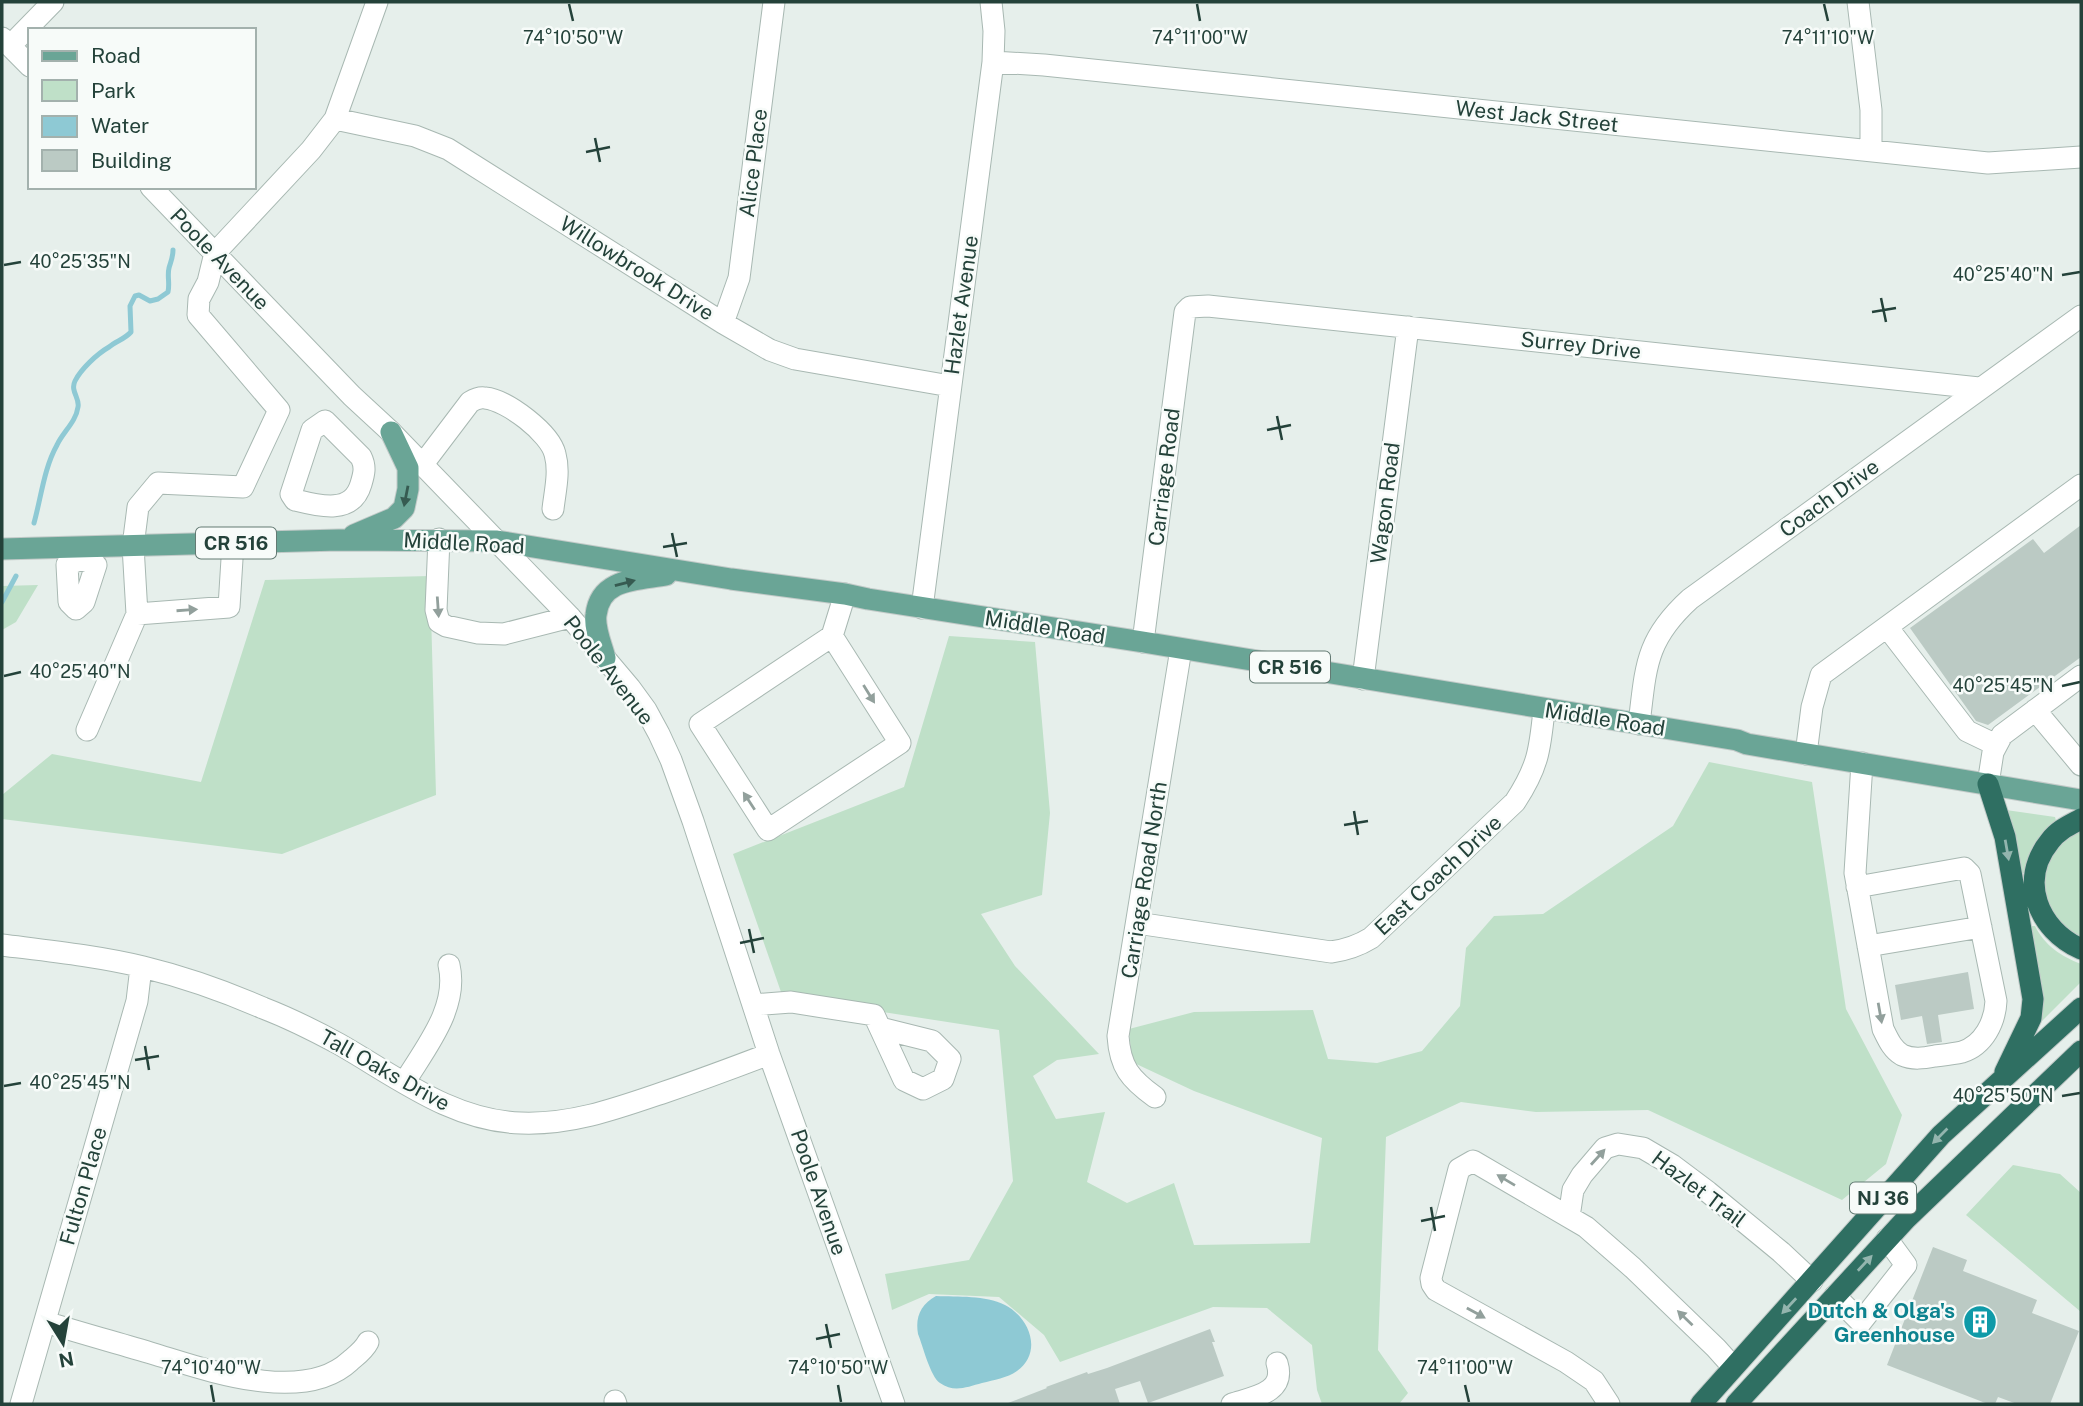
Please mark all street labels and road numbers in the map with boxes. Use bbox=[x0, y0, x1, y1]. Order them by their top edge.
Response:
street label: West Jack Street bbox=[1454, 95, 1620, 137]
street label: Alice Place bbox=[734, 107, 772, 219]
street label: Poole Avenue bbox=[165, 203, 275, 315]
street label: Willowbrook Drive bbox=[555, 211, 719, 325]
street label: Hazlet Avenue bbox=[939, 234, 983, 376]
street label: Surrey Drive bbox=[1520, 326, 1642, 364]
street label: Carriage Road bbox=[1143, 407, 1185, 547]
street label: Wagon Road bbox=[1365, 441, 1405, 565]
street label: Coach Drive bbox=[1775, 454, 1883, 542]
street label: Middle Road bbox=[403, 527, 525, 559]
road number: CR 516 bbox=[196, 528, 276, 558]
street label: Middle Road bbox=[983, 605, 1107, 649]
street label: Poole Avenue bbox=[559, 610, 659, 730]
road number: CR 516 bbox=[1250, 652, 1330, 682]
street label: Middle Road bbox=[1543, 697, 1667, 741]
street label: Carriage Road North bbox=[1116, 780, 1172, 980]
street label: East Coach Drive bbox=[1369, 810, 1507, 940]
street label: Tall Oaks Drive bbox=[316, 1024, 454, 1116]
street label: Fulton Place bbox=[54, 1124, 112, 1248]
street label: Poole Avenue bbox=[786, 1126, 852, 1258]
street label: Hazlet Trail bbox=[1647, 1146, 1751, 1232]
road number: NJ 36 bbox=[1850, 1182, 1916, 1214]

